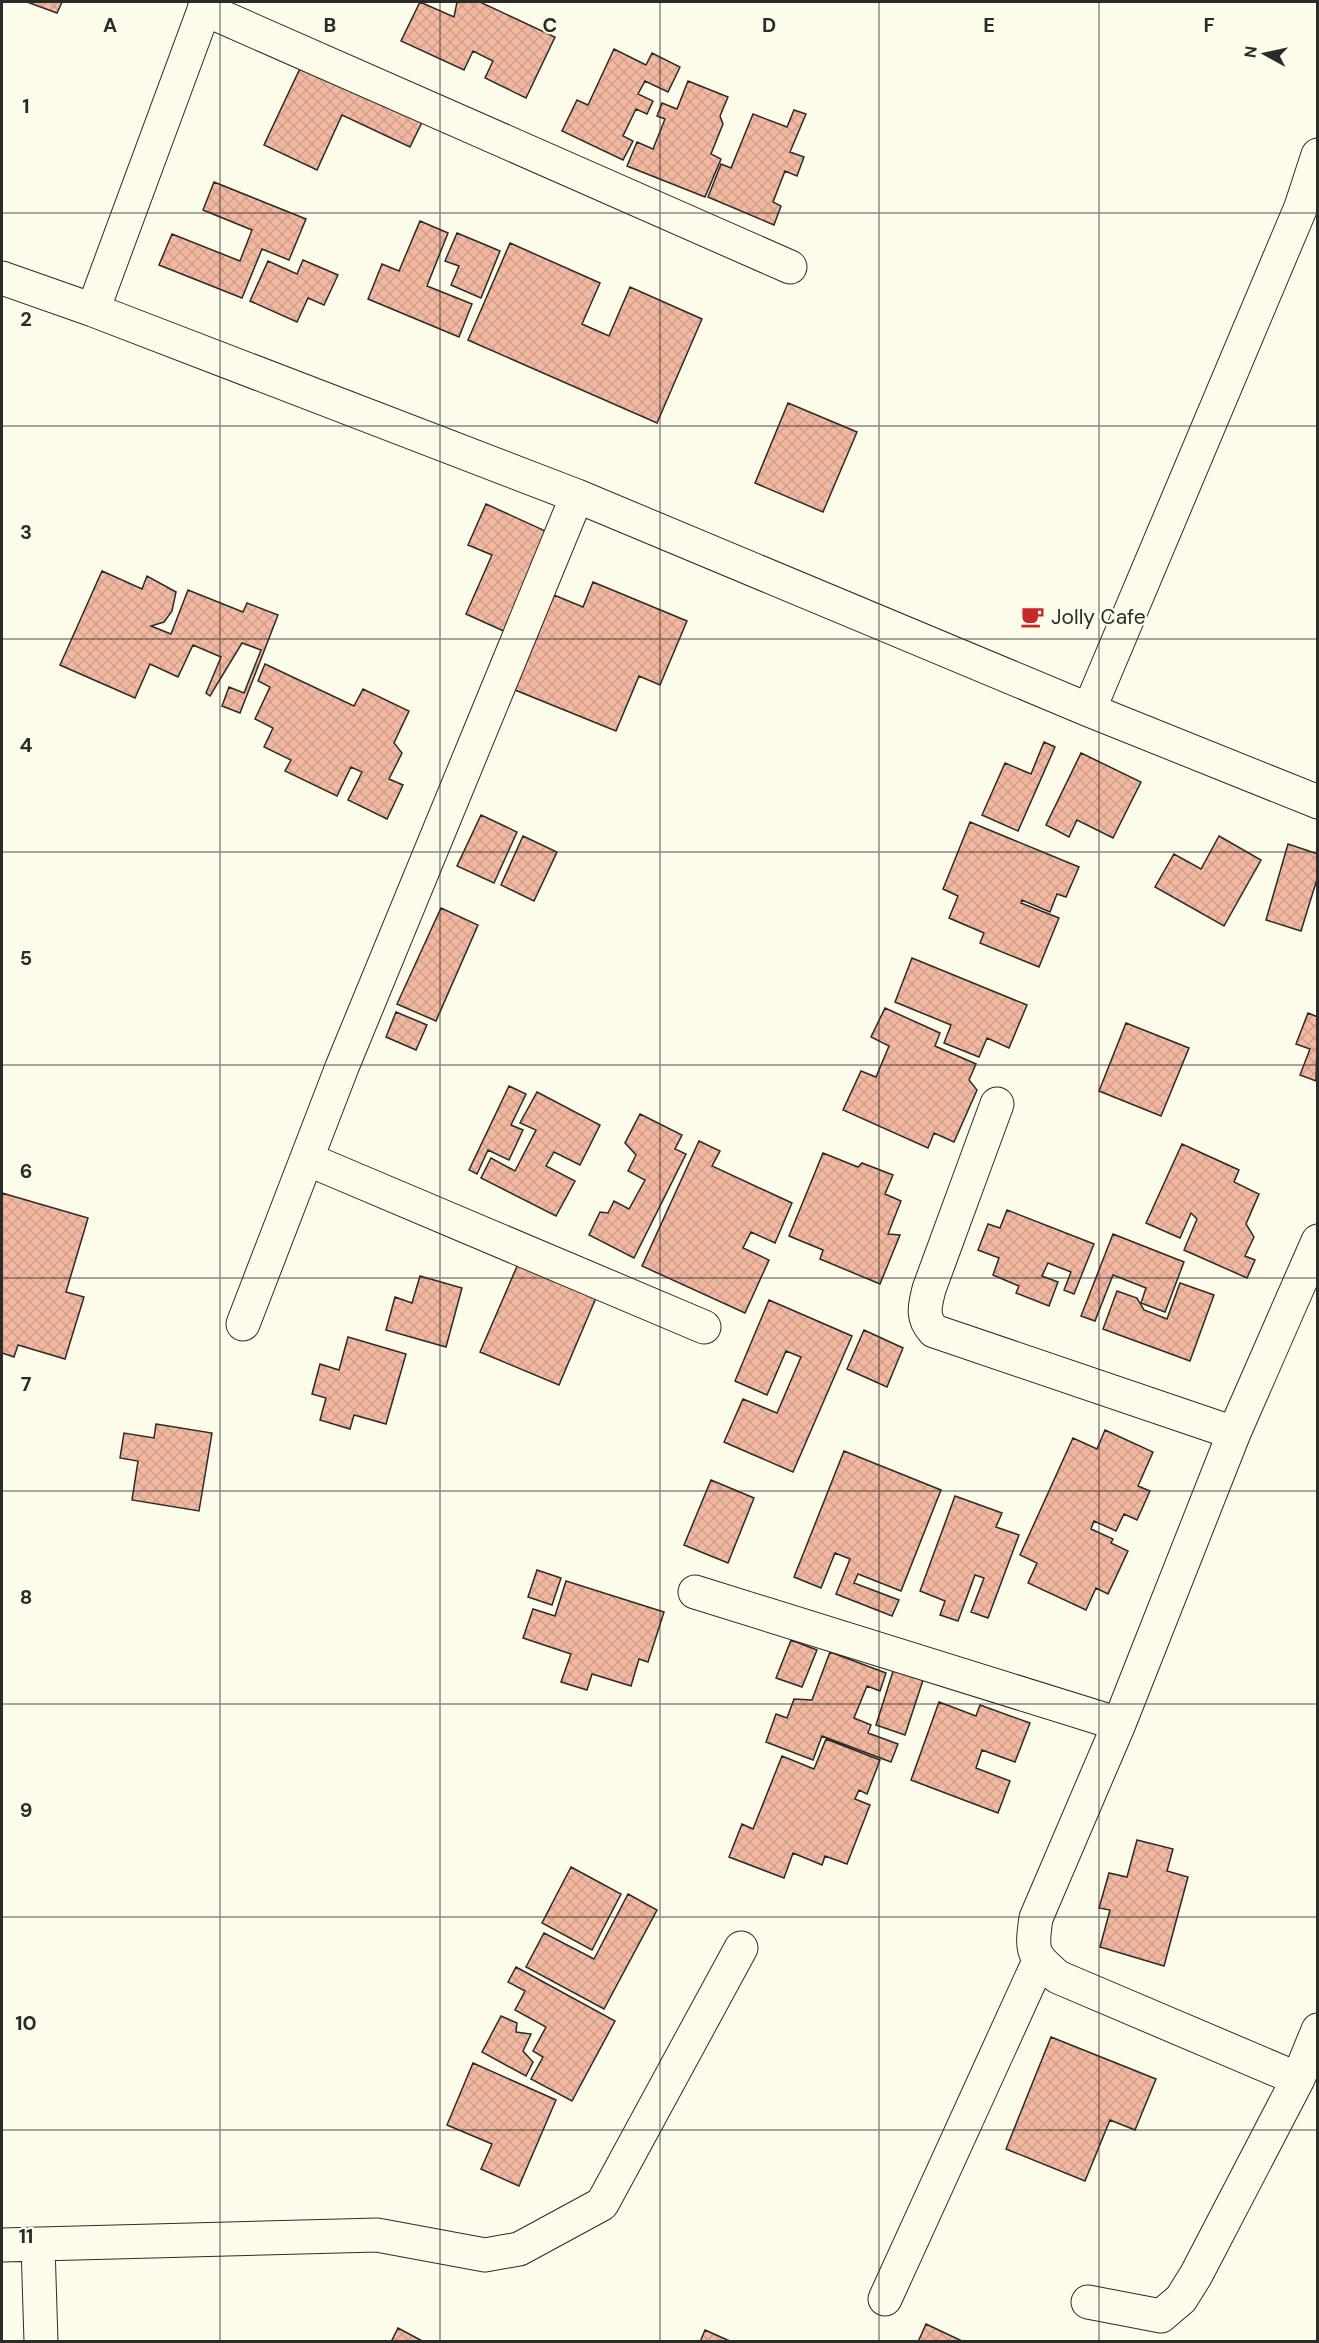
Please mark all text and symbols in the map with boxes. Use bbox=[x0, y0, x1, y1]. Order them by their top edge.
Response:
text: A bbox=[103, 12, 117, 38]
text: B bbox=[324, 12, 336, 38]
text: C bbox=[543, 12, 557, 38]
text: D bbox=[762, 12, 776, 38]
text: E bbox=[983, 12, 995, 38]
text: F bbox=[1203, 12, 1215, 38]
north arrow bbox=[1235, 24, 1295, 84]
text: N bbox=[1239, 45, 1262, 59]
text: 1 bbox=[22, 93, 30, 119]
text: 2 bbox=[20, 306, 32, 332]
text: 3 bbox=[20, 519, 32, 545]
place label: Jolly Cafe bbox=[1051, 603, 1146, 631]
cafe icon: Jolly Cafe bbox=[1020, 604, 1046, 630]
text: 4 bbox=[20, 732, 33, 758]
text: 5 bbox=[20, 945, 32, 971]
text: 6 bbox=[20, 1158, 32, 1184]
text: 7 bbox=[21, 1371, 32, 1397]
text: 8 bbox=[20, 1584, 32, 1610]
text: 9 bbox=[20, 1797, 32, 1823]
text: 10 bbox=[15, 2010, 37, 2036]
text: 11 bbox=[19, 2223, 33, 2249]

